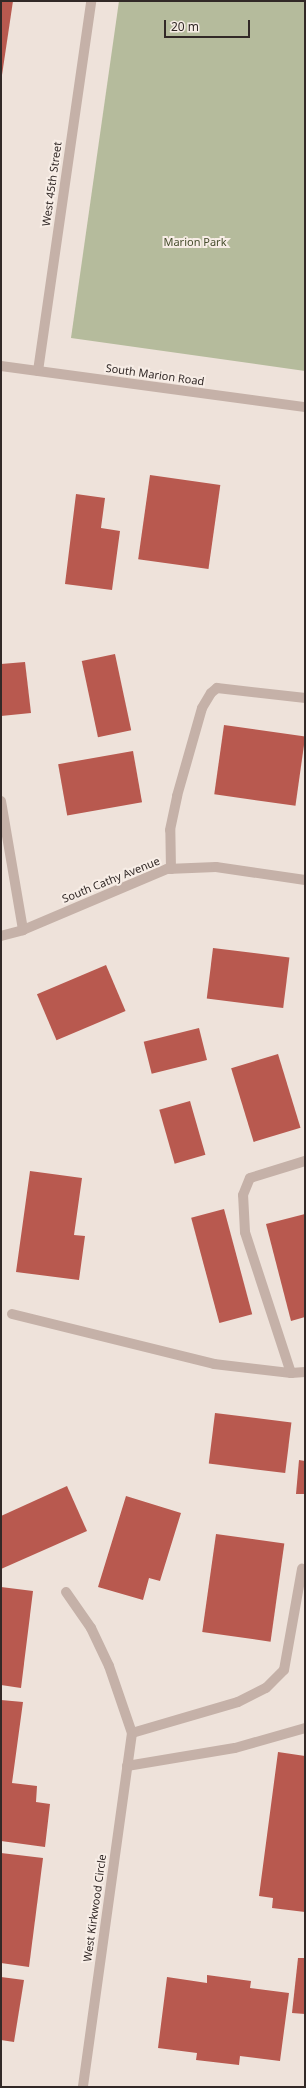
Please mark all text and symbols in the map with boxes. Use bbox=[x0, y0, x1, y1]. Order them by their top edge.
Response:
scale bar bbox=[166, 12, 252, 38]
text: 20 m bbox=[171, 18, 199, 35]
street label: West 45th Street bbox=[40, 141, 64, 227]
park label: Marion Park bbox=[163, 235, 227, 249]
street label: South Marion Road bbox=[105, 362, 205, 388]
street label: South Cathy Avenue bbox=[60, 854, 162, 906]
street label: West Kirkwood Circle bbox=[81, 1853, 109, 1963]

